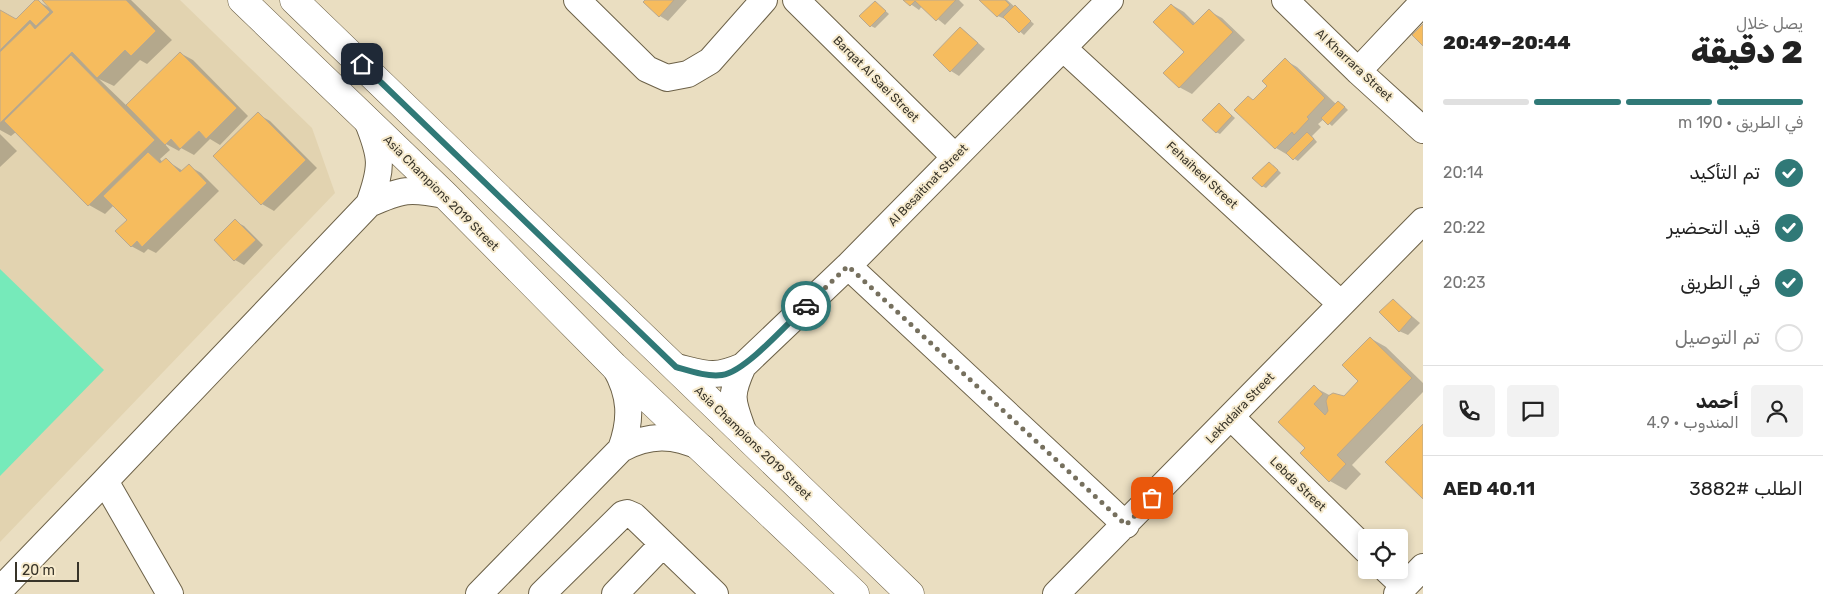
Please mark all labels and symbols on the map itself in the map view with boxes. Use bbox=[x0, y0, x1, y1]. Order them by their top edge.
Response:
street label: Al Kharrara Street bbox=[1313, 26, 1395, 104]
street label: Barqat Al Saei Street bbox=[830, 33, 922, 125]
pin bbox=[341, 43, 383, 85]
street label: Asia Champions 2019 Street bbox=[381, 133, 502, 254]
street label: Fehaiheel Street bbox=[1164, 139, 1241, 212]
street label: Al Besaitinat Street bbox=[885, 141, 971, 229]
courier bbox=[781, 281, 831, 331]
street label: Lekhdaira Street bbox=[1203, 370, 1277, 446]
street label: Asia Champions 2019 Street bbox=[692, 383, 815, 503]
street label: Lebda Street bbox=[1267, 454, 1329, 514]
pin bbox=[1131, 477, 1173, 519]
scale bar bbox=[15, 559, 79, 582]

